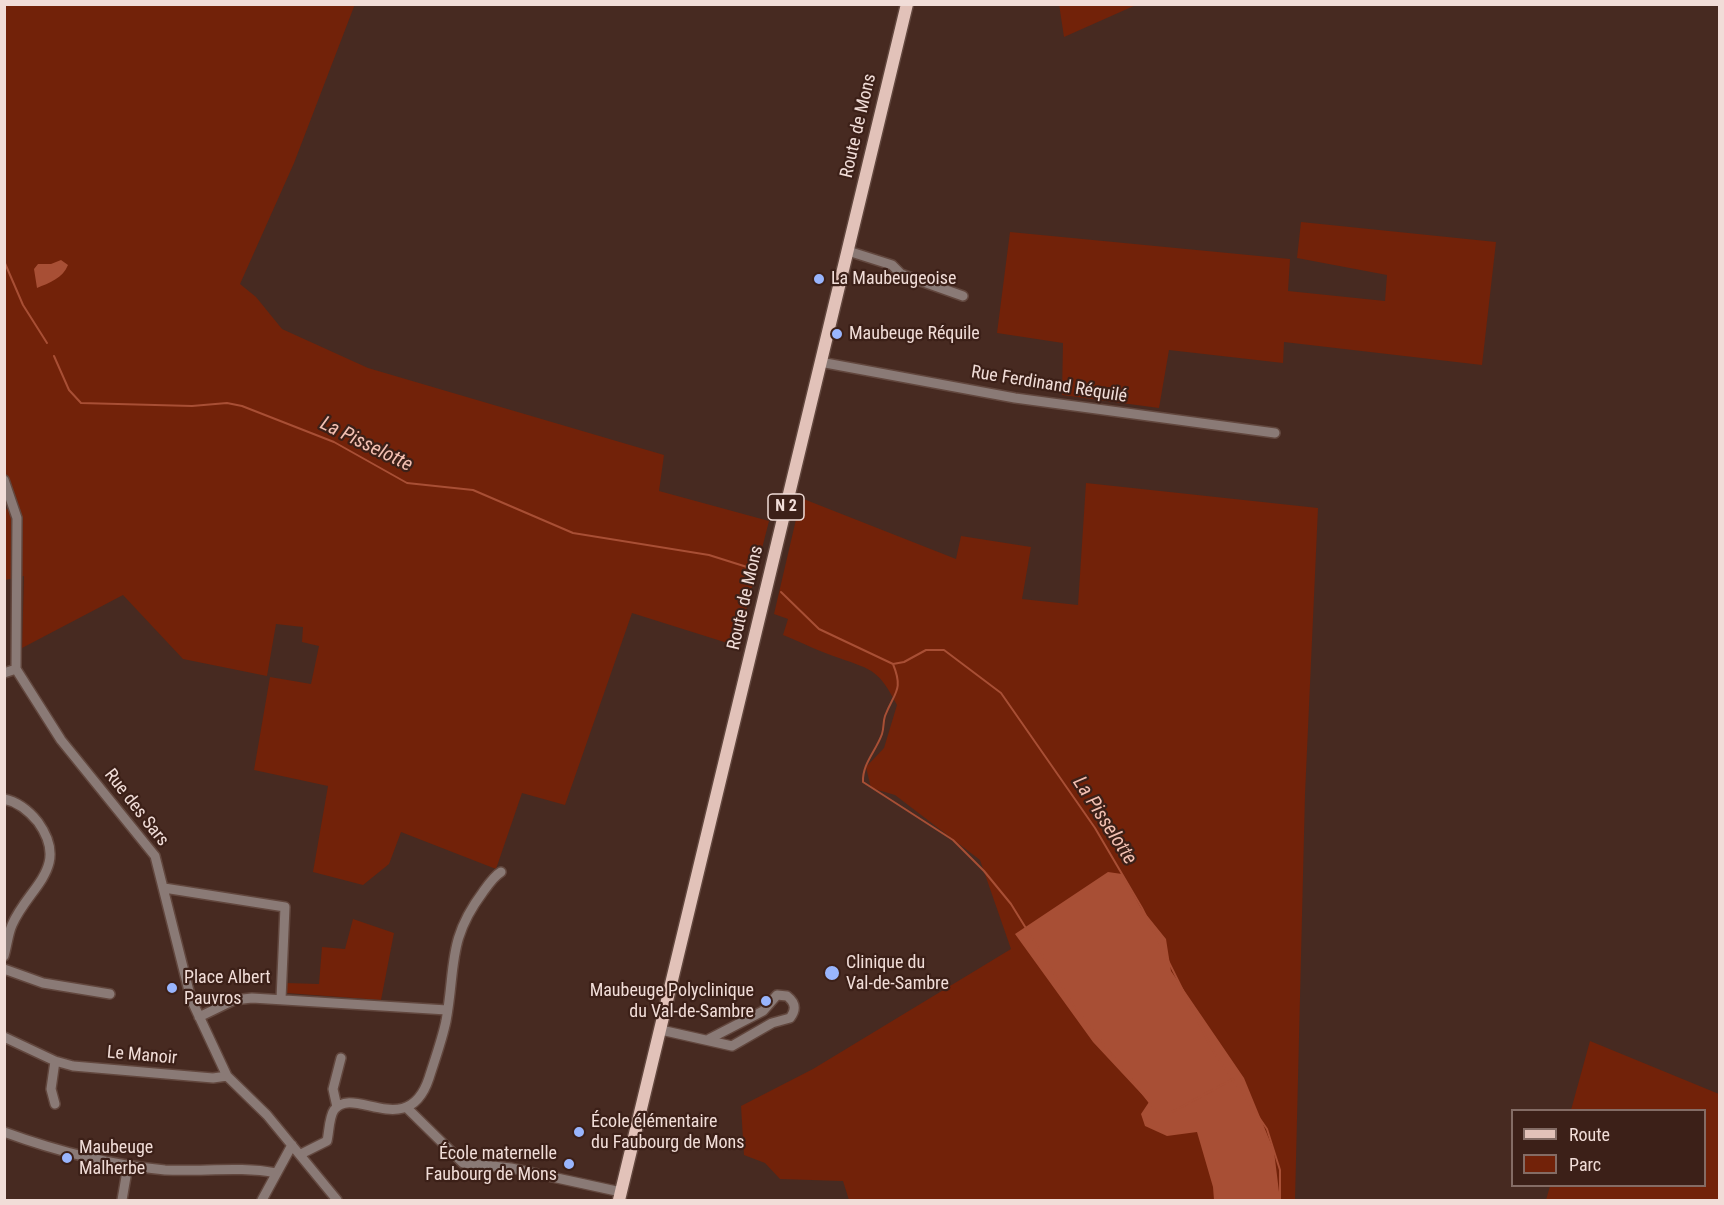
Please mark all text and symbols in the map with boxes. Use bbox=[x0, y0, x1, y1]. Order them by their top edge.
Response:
street label: Route de Mons bbox=[837, 72, 881, 180]
place label: La Maubeugeoise bbox=[831, 268, 956, 290]
marker: La Maubeugeoise bbox=[812, 272, 826, 286]
place label: Maubeuge Réquile bbox=[849, 323, 980, 345]
marker: Maubeuge Réquile bbox=[830, 327, 844, 341]
street label: Rue Ferdinand Réquilé bbox=[969, 362, 1129, 408]
water label: La Pisselotte bbox=[316, 412, 416, 478]
road number: N 2 bbox=[768, 494, 804, 520]
street label: Route de Mons bbox=[724, 544, 768, 652]
street label: Rue des Sars bbox=[99, 765, 173, 851]
water label: La Pisselotte bbox=[1067, 773, 1141, 869]
place label: Clinique du Val-de-Sambre bbox=[846, 952, 949, 994]
marker: Clinique du Val-de-Sambre bbox=[823, 964, 841, 982]
place label: Place Albert Pauvros bbox=[184, 967, 271, 1010]
place label: Maubeuge Polyclinique du Val-de-Sambre bbox=[590, 980, 754, 1022]
marker: Place Albert Pauvros bbox=[165, 981, 179, 995]
marker: Maubeuge Polyclinique du Val-de-Sambre bbox=[759, 994, 773, 1008]
street label: Le Manoir bbox=[106, 1042, 178, 1070]
legend bbox=[1511, 1109, 1706, 1187]
place label: École élémentaire du Faubourg de Mons bbox=[591, 1111, 744, 1154]
text: Route bbox=[1569, 1124, 1610, 1145]
marker: École élémentaire du Faubourg de Mons bbox=[572, 1125, 586, 1139]
place label: Maubeuge Malherbe bbox=[79, 1137, 153, 1180]
place label: École maternelle Faubourg de Mons bbox=[425, 1143, 557, 1186]
marker: Maubeuge Malherbe bbox=[60, 1151, 74, 1165]
text: Parc bbox=[1569, 1154, 1601, 1175]
marker: École maternelle Faubourg de Mons bbox=[562, 1157, 576, 1171]

